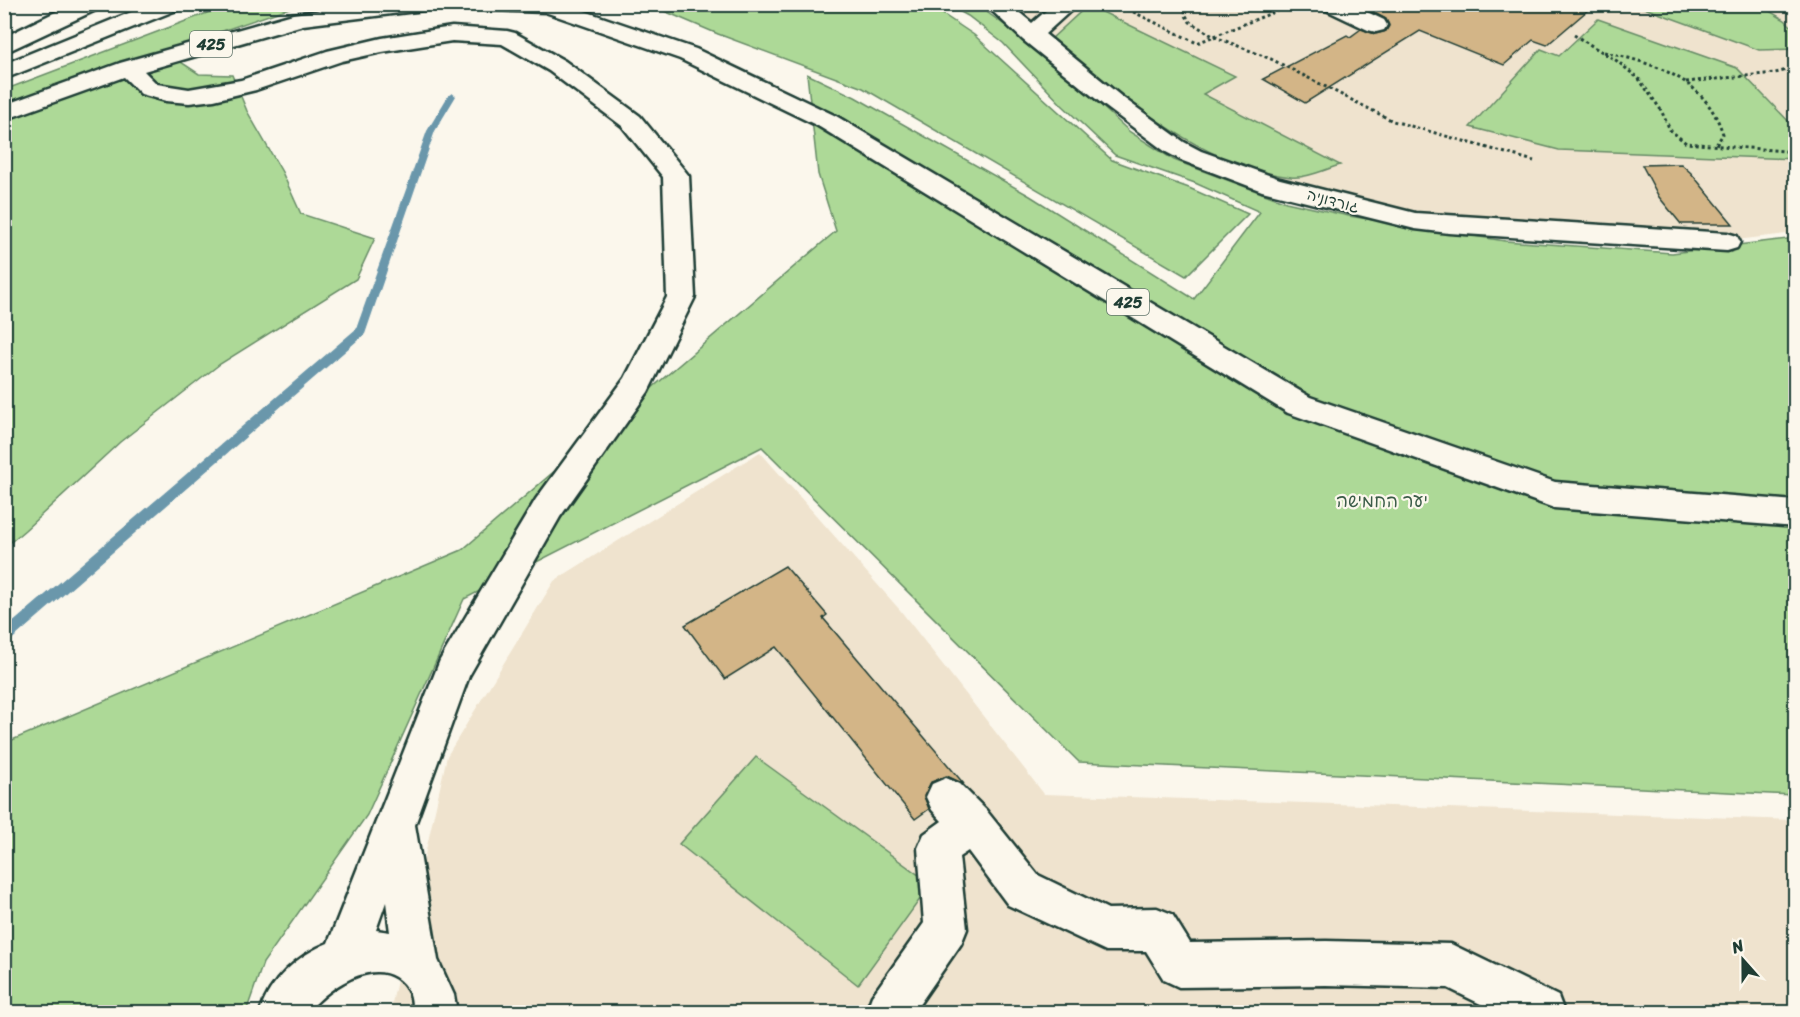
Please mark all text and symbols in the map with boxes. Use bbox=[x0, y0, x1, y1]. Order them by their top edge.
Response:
road number: 425 bbox=[190, 31, 232, 57]
street label: גורדוניה bbox=[1304, 182, 1362, 220]
road number: 425 bbox=[1107, 289, 1149, 315]
park label: יער החמישה bbox=[1336, 485, 1428, 517]
north arrow bbox=[1713, 930, 1773, 990]
text: N bbox=[1726, 931, 1749, 962]

